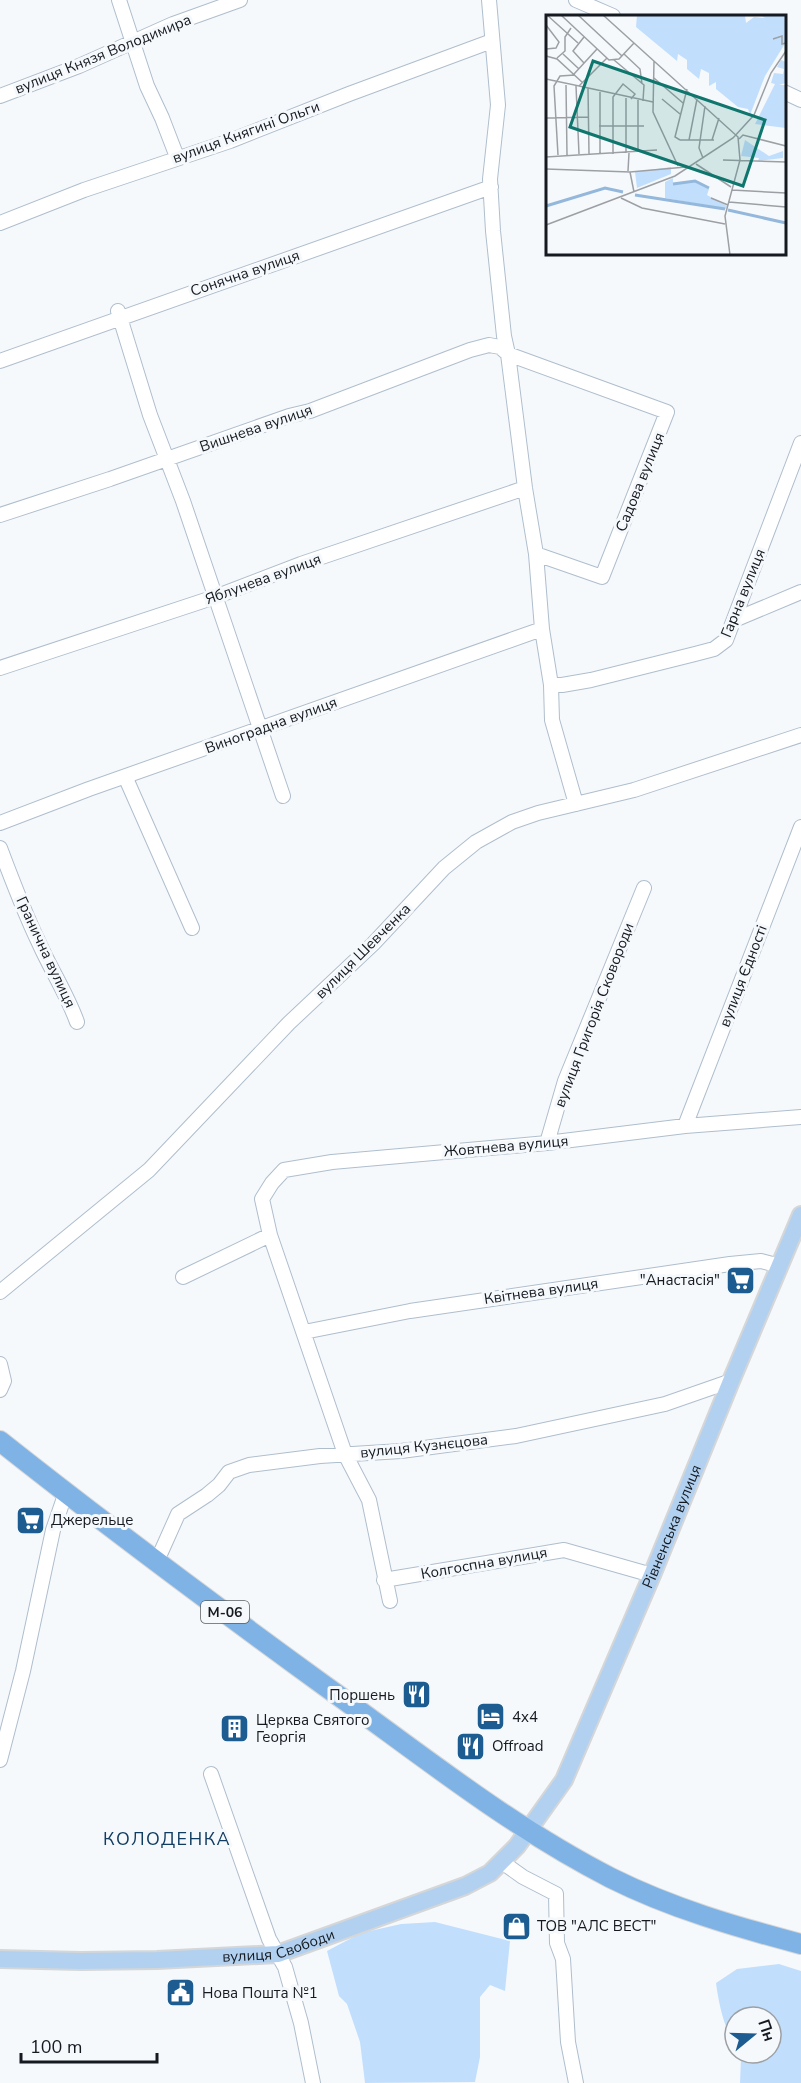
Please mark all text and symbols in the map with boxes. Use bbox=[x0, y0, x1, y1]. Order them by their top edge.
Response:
street label: вулиця Князя Володимира bbox=[12, 9, 194, 99]
inset map bbox=[546, 15, 786, 255]
street label: вулиця Княгині Ольги bbox=[170, 96, 322, 168]
street label: Сонячна вулиця bbox=[188, 245, 302, 301]
street label: Вишнева вулиця bbox=[197, 399, 315, 457]
street label: Садова вулиця bbox=[611, 429, 669, 535]
street label: Гарна вулиця bbox=[716, 546, 770, 640]
street label: Яблунева вулиця bbox=[202, 549, 324, 609]
street label: Виноградна вулиця bbox=[202, 692, 340, 758]
street label: Гранична вулиця bbox=[11, 893, 81, 1011]
street label: вулиця Шевченка bbox=[311, 899, 415, 1003]
street label: вулиця Григорія Сковороди bbox=[550, 920, 638, 1110]
street label: вулиця Єдності bbox=[714, 922, 772, 1030]
street label: Жовтнева вулиця bbox=[443, 1131, 569, 1161]
supermarket icon: "Анастасія" bbox=[725, 1264, 757, 1296]
place label: "Анастасія" bbox=[640, 1270, 720, 1290]
street label: Квітнева вулиця bbox=[483, 1273, 599, 1309]
street label: вулиця Кузнєцова bbox=[359, 1429, 489, 1463]
street label: Рівненська вулиця bbox=[637, 1461, 706, 1592]
supermarket icon: Джерельце bbox=[14, 1504, 46, 1536]
place label: Джерельце bbox=[51, 1510, 133, 1530]
street label: Колгоспна вулиця bbox=[419, 1542, 549, 1584]
road number: М-06 bbox=[201, 1601, 249, 1623]
restaurant icon: Поршень bbox=[400, 1679, 432, 1711]
place label: Поршень bbox=[329, 1685, 395, 1705]
hotel icon: 4x4 bbox=[475, 1701, 507, 1733]
place label: 4x4 bbox=[512, 1707, 538, 1727]
place label: Церква Святого Георгія bbox=[256, 1710, 369, 1747]
building icon: Церква Святого Георгія bbox=[219, 1713, 251, 1745]
restaurant icon: Offroad bbox=[455, 1730, 487, 1762]
place label: Offroad bbox=[492, 1736, 544, 1756]
district label: КОЛОДЕНКА bbox=[103, 1827, 231, 1851]
shop icon: ТОВ "АЛС ВЕСТ" bbox=[500, 1910, 532, 1942]
place label: ТОВ "АЛС ВЕСТ" bbox=[537, 1916, 656, 1936]
street label: вулиця Свободи bbox=[222, 1924, 337, 1967]
public building icon: Нова Пошта №1 bbox=[165, 1977, 197, 2009]
place label: Нова Пошта №1 bbox=[202, 1983, 318, 2003]
north arrow bbox=[723, 2005, 783, 2065]
text: Пн bbox=[752, 2016, 780, 2044]
scale bar bbox=[21, 2026, 158, 2064]
text: 100 m bbox=[30, 2035, 82, 2059]

